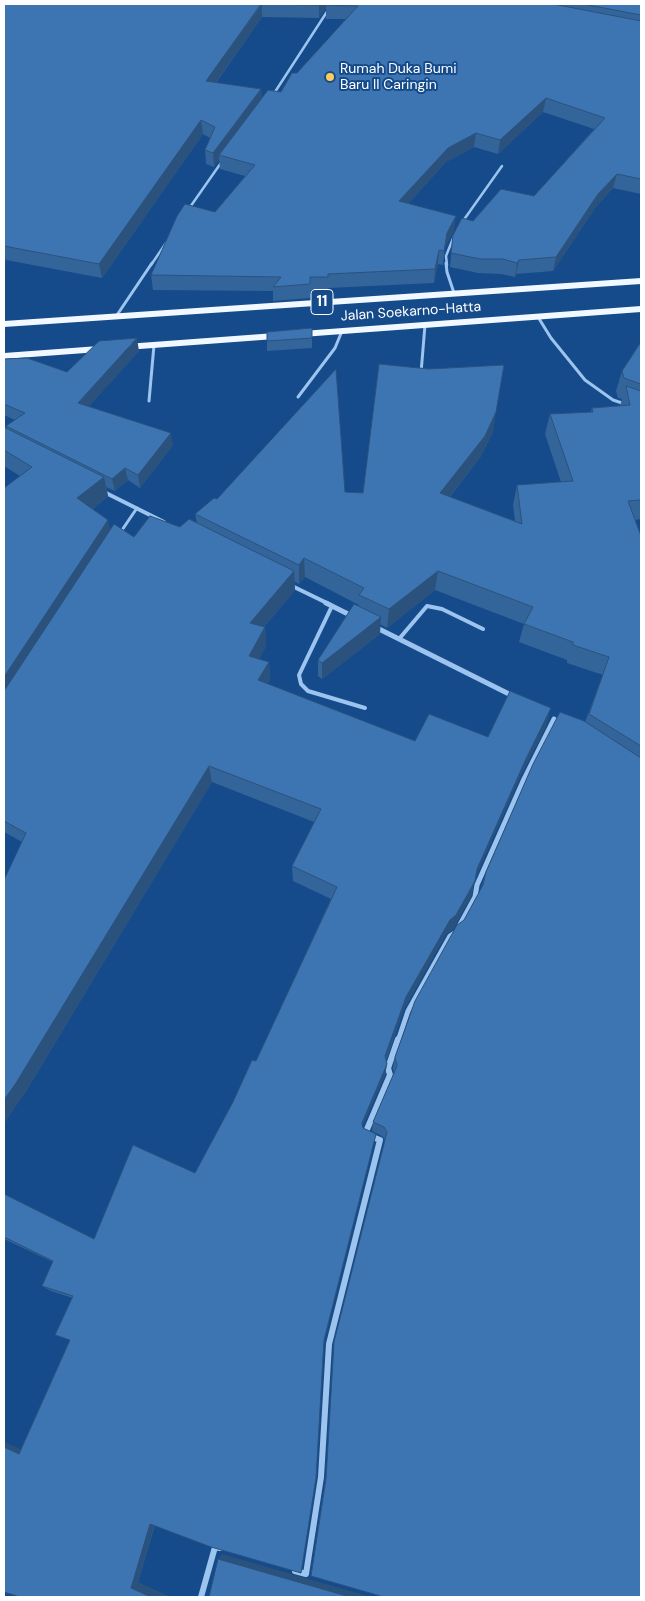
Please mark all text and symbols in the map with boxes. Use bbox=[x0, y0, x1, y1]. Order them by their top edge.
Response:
place label: Rumah Duka Bumi Baru II Caringin bbox=[340, 61, 456, 94]
marker: Rumah Duka Bumi Baru II Caringin bbox=[324, 71, 336, 83]
road number: 11 bbox=[311, 290, 333, 314]
street label: Jalan Soekarno-Hatta bbox=[340, 299, 482, 325]

